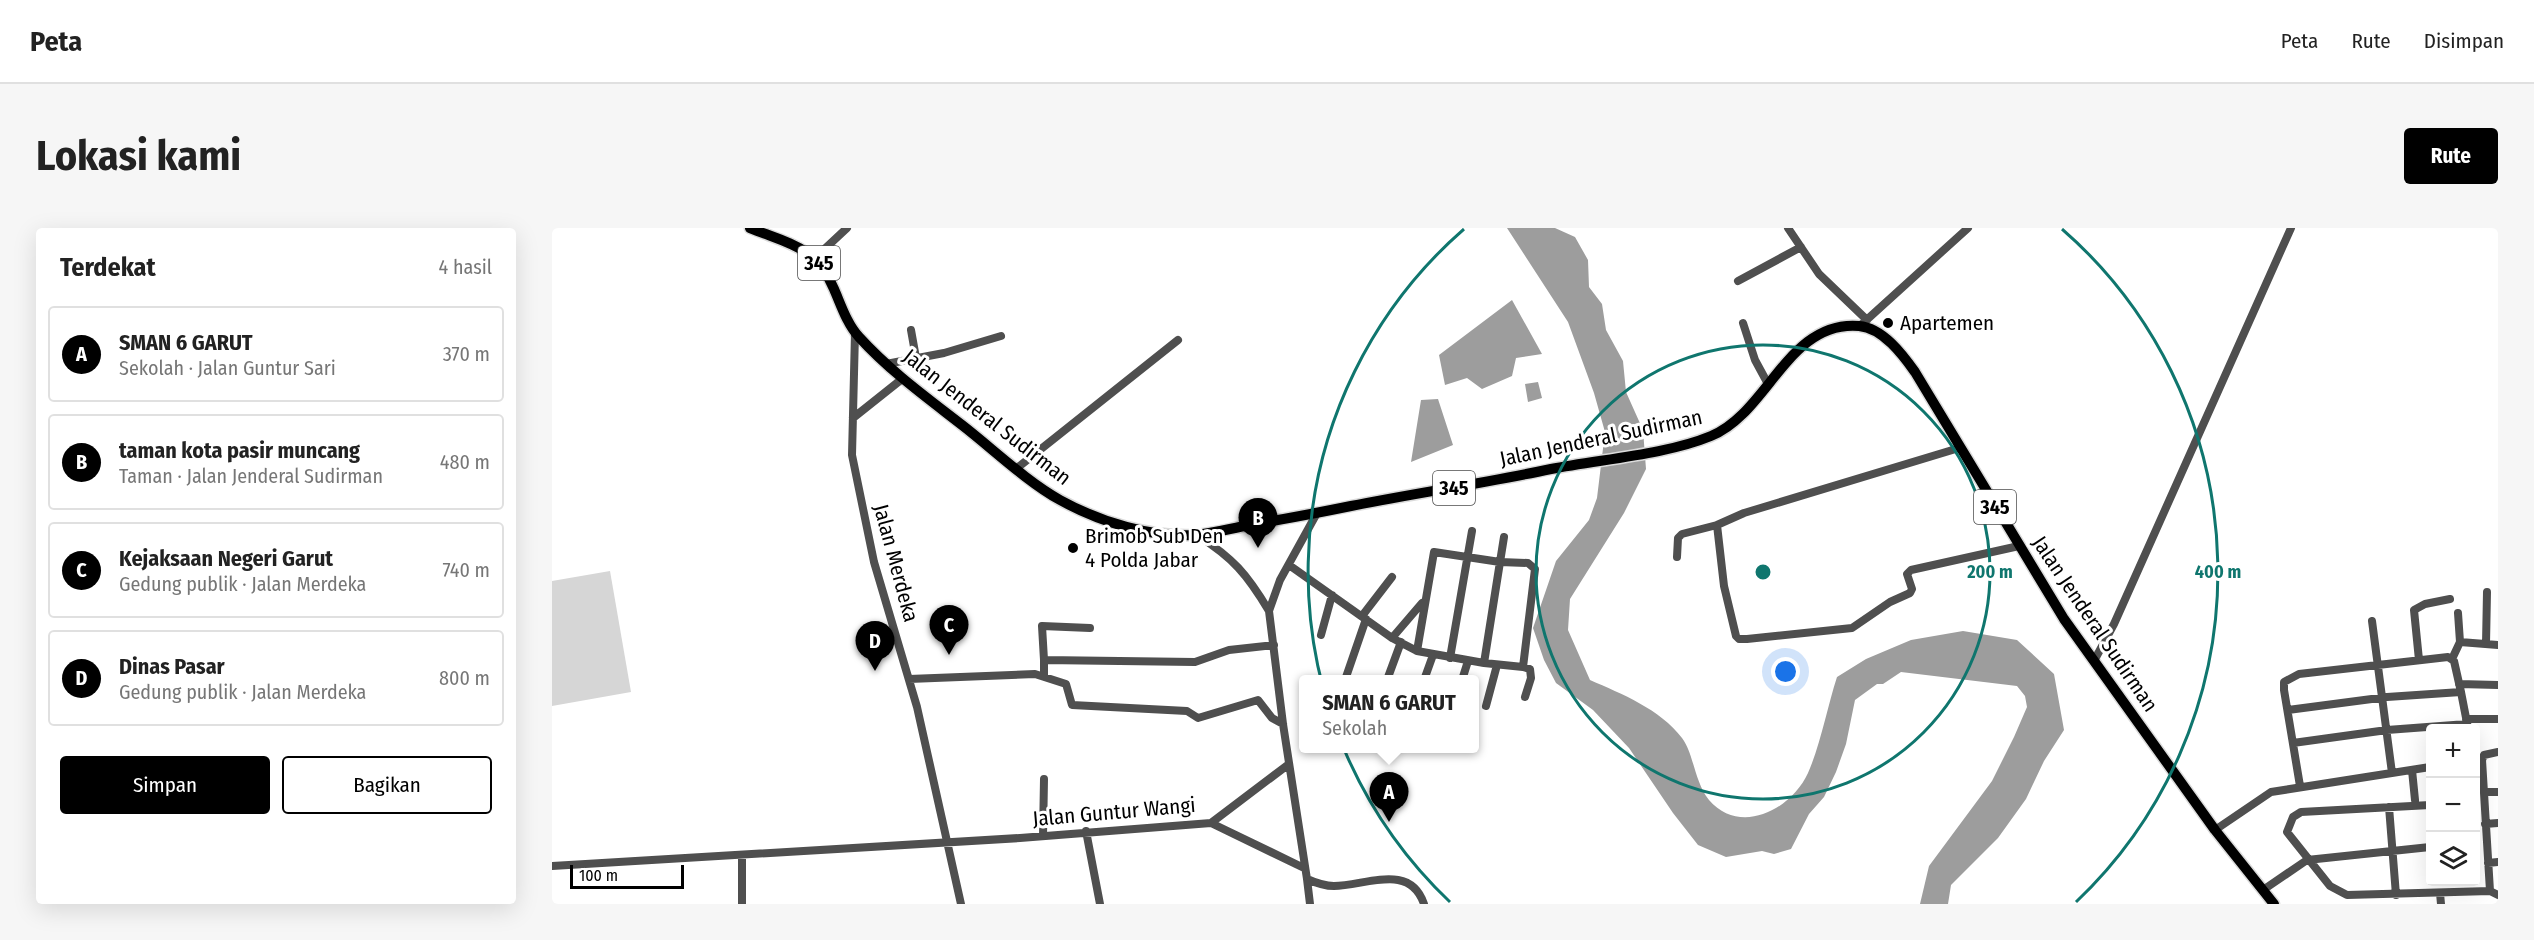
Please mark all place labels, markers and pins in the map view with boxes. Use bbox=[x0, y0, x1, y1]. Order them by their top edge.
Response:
place label: Apartemen bbox=[1900, 310, 1994, 336]
marker: Apartemen bbox=[1881, 316, 1895, 330]
pin: B bbox=[1238, 498, 1278, 548]
place label: Brimob Sub Den 4 Polda Jabar bbox=[1085, 523, 1224, 573]
marker: Brimob Sub Den 4 Polda Jabar bbox=[1066, 541, 1080, 555]
centre of rings bbox=[1753, 562, 1773, 582]
pin: C bbox=[930, 606, 968, 655]
pin: D bbox=[856, 622, 894, 671]
pin: A bbox=[1370, 772, 1408, 822]

